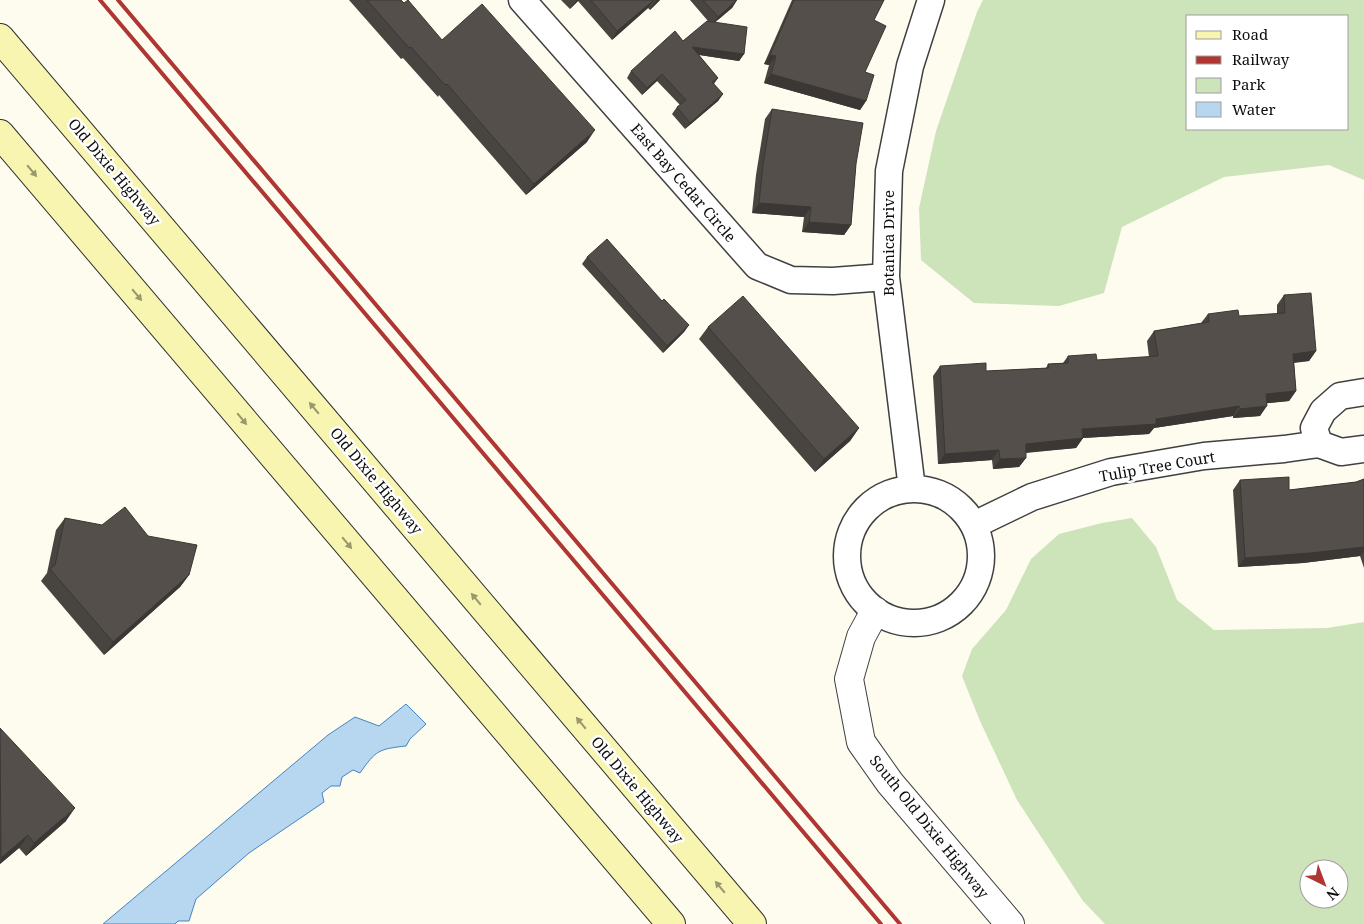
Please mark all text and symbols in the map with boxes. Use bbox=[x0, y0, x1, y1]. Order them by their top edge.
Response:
legend bbox=[1186, 15, 1349, 130]
text: Road bbox=[1232, 24, 1268, 44]
text: Railway bbox=[1232, 49, 1290, 69]
text: Park bbox=[1232, 74, 1266, 94]
text: Water bbox=[1232, 99, 1275, 119]
street label: Old Dixie Highway bbox=[64, 114, 166, 229]
street label: East Bay Cedar Circle bbox=[627, 119, 741, 246]
one-way arrow bbox=[26, 164, 37, 177]
street label: Botanica Drive bbox=[878, 190, 898, 296]
one-way arrow bbox=[131, 288, 142, 301]
one-way arrow bbox=[309, 402, 320, 415]
one-way arrow bbox=[236, 412, 247, 425]
street label: Old Dixie Highway bbox=[326, 423, 428, 538]
street label: Tulip Tree Court bbox=[1097, 446, 1216, 486]
one-way arrow bbox=[341, 536, 353, 548]
one-way arrow bbox=[470, 593, 481, 606]
one-way arrow bbox=[575, 717, 586, 730]
street label: Old Dixie Highway bbox=[587, 732, 689, 847]
street label: South Old Dixie Highway bbox=[866, 751, 994, 903]
north arrow bbox=[1299, 859, 1349, 909]
one-way arrow bbox=[715, 881, 726, 893]
text: N bbox=[1323, 883, 1343, 905]

